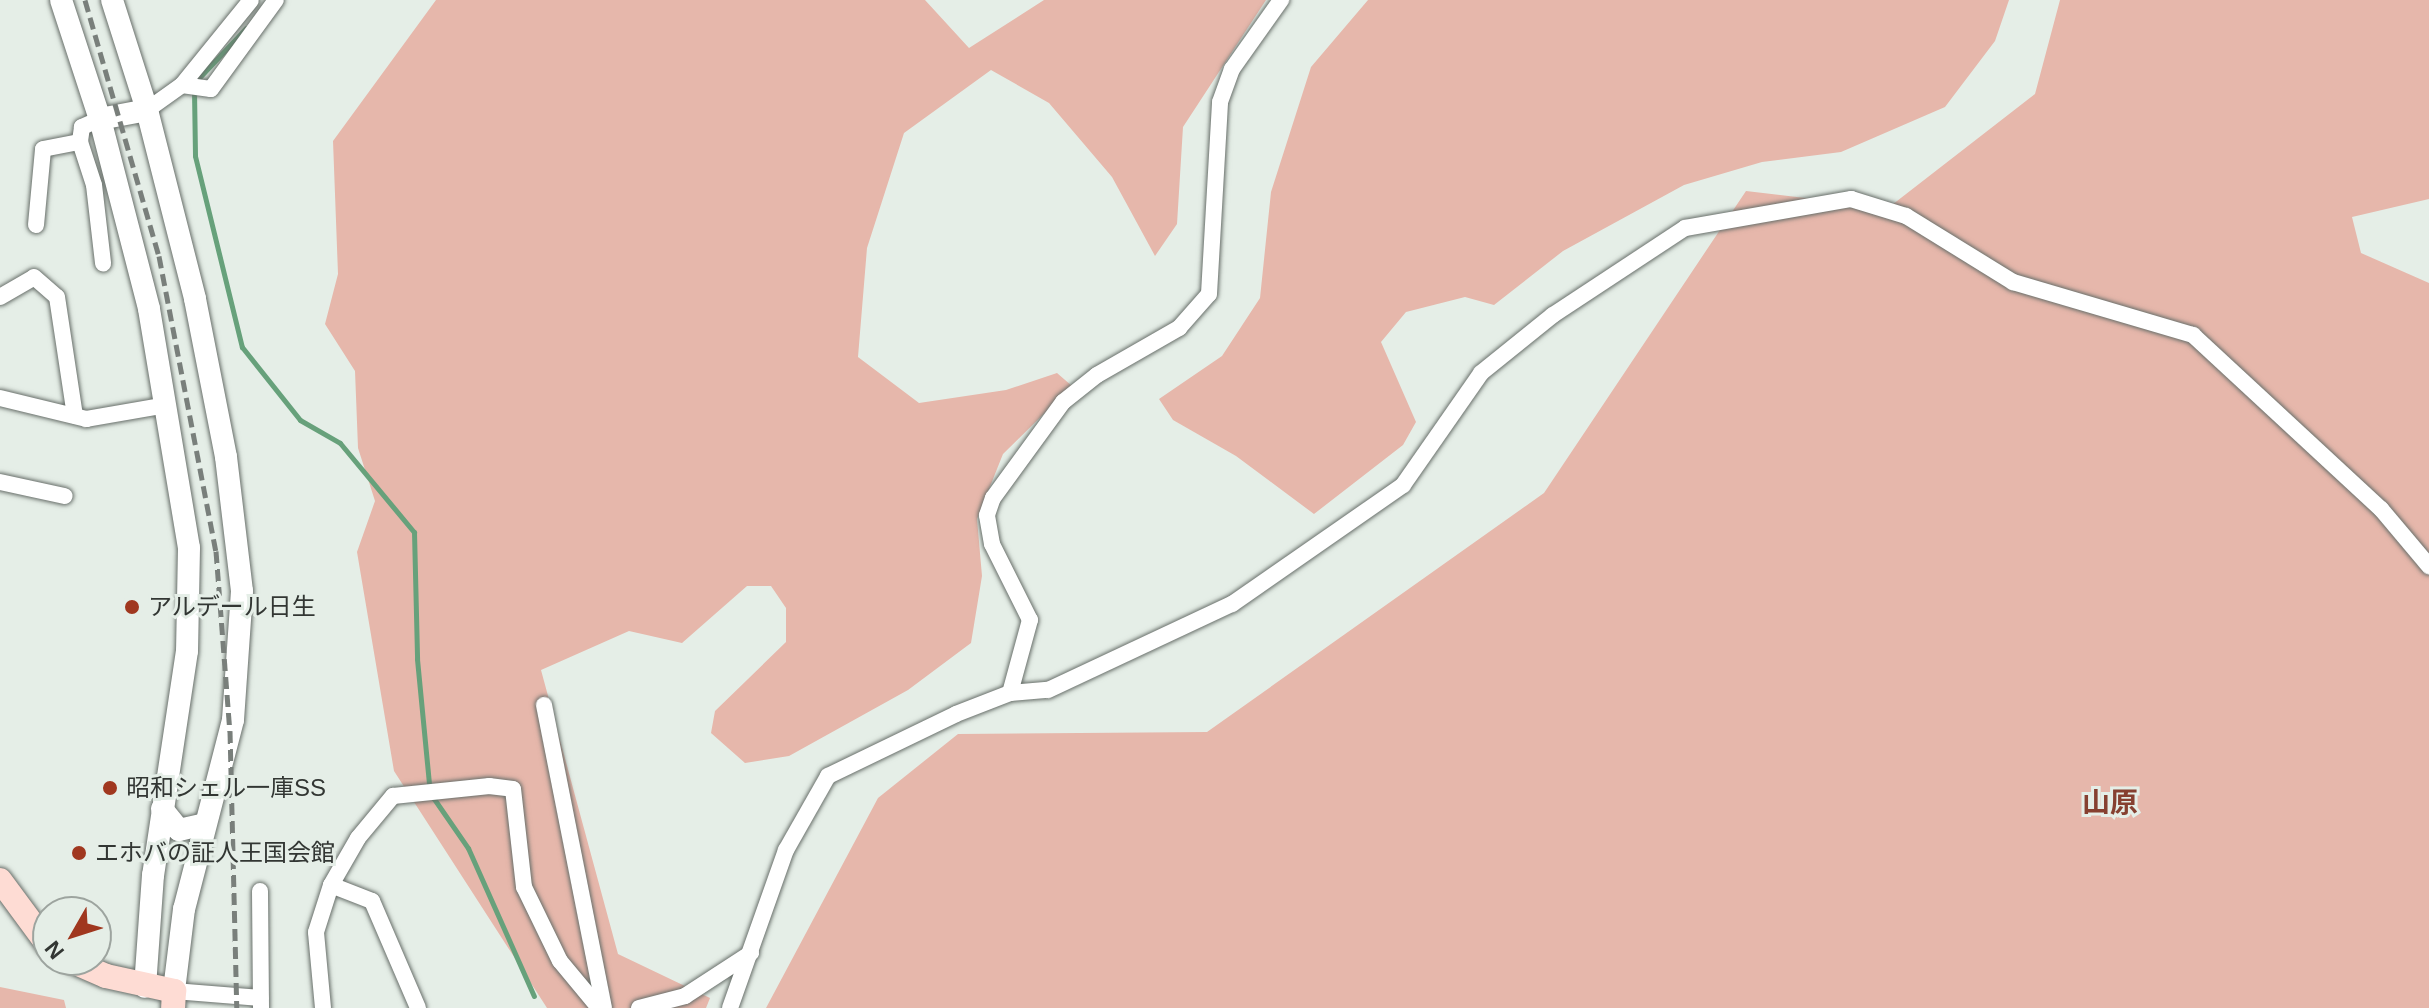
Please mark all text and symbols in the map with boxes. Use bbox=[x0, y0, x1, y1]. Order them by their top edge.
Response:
place label: アルデール日生 bbox=[148, 593, 316, 621]
marker: アルデール日生 bbox=[123, 598, 141, 616]
place label: 昭和シェル一庫SS bbox=[126, 774, 326, 802]
marker: 昭和シェル一庫SS bbox=[101, 779, 119, 797]
district label: 山原 bbox=[2082, 786, 2138, 820]
place label: エホバの証人王国会館 bbox=[95, 839, 335, 867]
marker: エホバの証人王国会館 bbox=[70, 844, 88, 862]
north arrow bbox=[32, 896, 112, 976]
text: N bbox=[40, 936, 69, 964]

